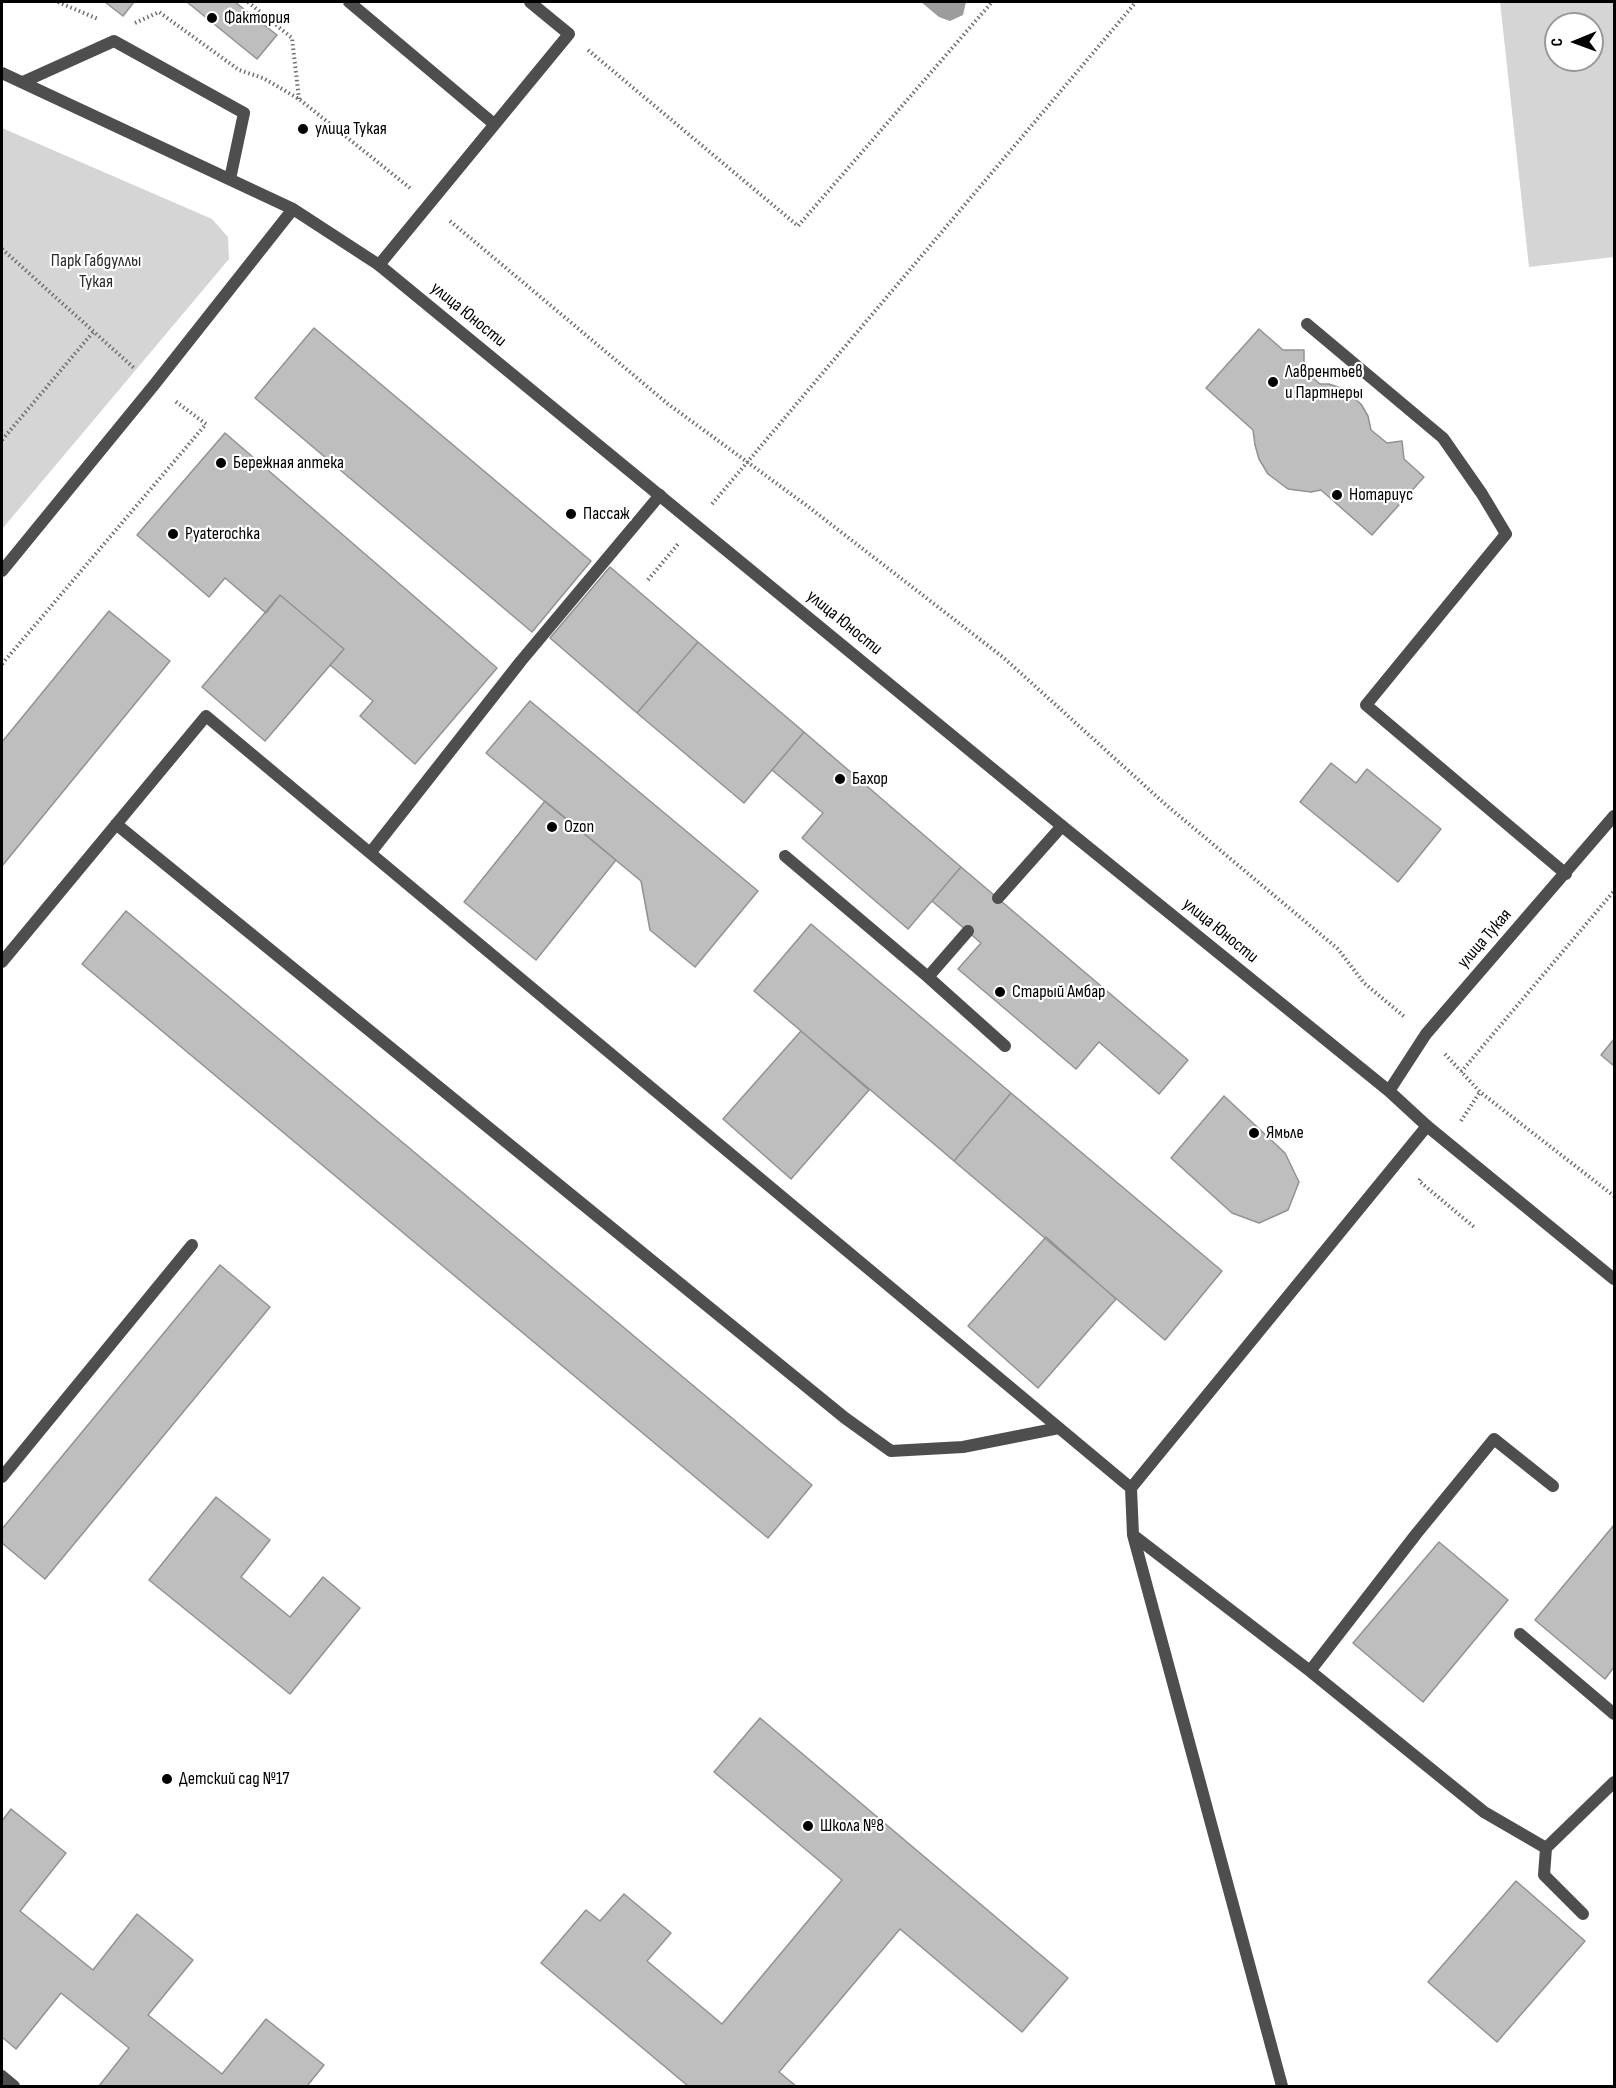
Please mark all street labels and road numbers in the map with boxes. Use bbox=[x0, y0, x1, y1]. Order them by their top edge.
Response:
street label: улица Юности bbox=[426, 278, 510, 352]
street label: улица Юности bbox=[802, 586, 886, 660]
street label: улица Юности bbox=[1178, 894, 1262, 968]
street label: улица Тукая bbox=[1453, 905, 1517, 973]

